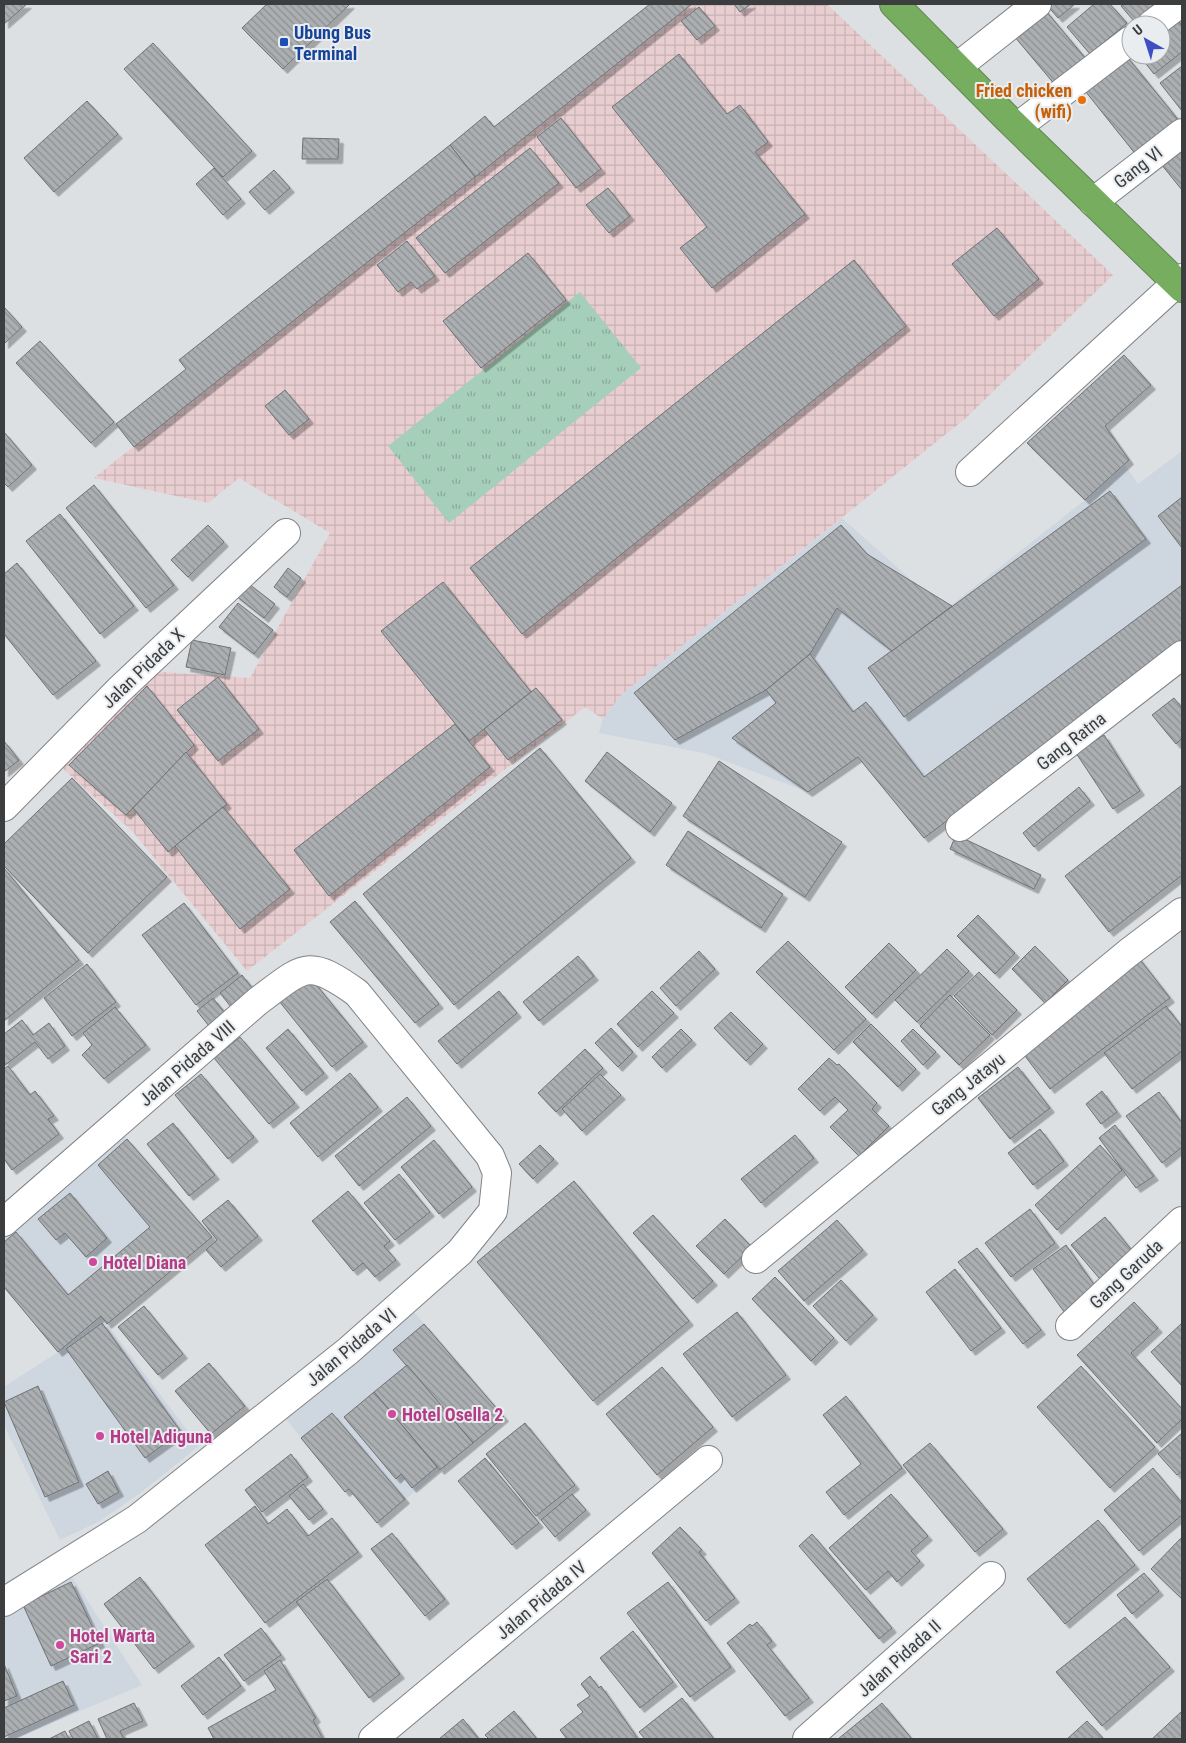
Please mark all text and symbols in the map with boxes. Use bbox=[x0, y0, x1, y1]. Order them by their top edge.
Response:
north arrow bbox=[1121, 15, 1171, 65]
text: U bbox=[1130, 21, 1146, 39]
place label: Ubung Bus Terminal bbox=[294, 22, 371, 64]
marker: Ubung Bus Terminal bbox=[278, 36, 290, 48]
place label: Fried chicken (wifi) bbox=[976, 80, 1072, 123]
marker: Fried chicken (wifi) bbox=[1076, 94, 1088, 106]
street label: Gang VI bbox=[1110, 142, 1166, 192]
street label: Jalan Pidada X bbox=[98, 624, 189, 712]
street label: Gang Ratna bbox=[1032, 708, 1110, 774]
street label: Jalan Pidada VIII bbox=[135, 1016, 239, 1110]
street label: Gang Jatayu bbox=[927, 1048, 1009, 1120]
street label: Gang Garuda bbox=[1085, 1235, 1167, 1313]
place label: Hotel Diana bbox=[103, 1252, 186, 1273]
marker: Hotel Diana bbox=[87, 1256, 99, 1268]
street label: Jalan Pidada VI bbox=[302, 1303, 400, 1391]
place label: Hotel Osella 2 bbox=[402, 1404, 503, 1425]
marker: Hotel Osella 2 bbox=[386, 1408, 398, 1420]
place label: Hotel Adiguna bbox=[110, 1426, 212, 1447]
marker: Hotel Adiguna bbox=[94, 1430, 106, 1442]
street label: Jalan Pidada IV bbox=[492, 1556, 590, 1644]
street label: Jalan Pidada II bbox=[853, 1615, 945, 1701]
place label: Hotel Warta Sari 2 bbox=[70, 1625, 155, 1667]
marker: Hotel Warta Sari 2 bbox=[54, 1639, 66, 1651]

